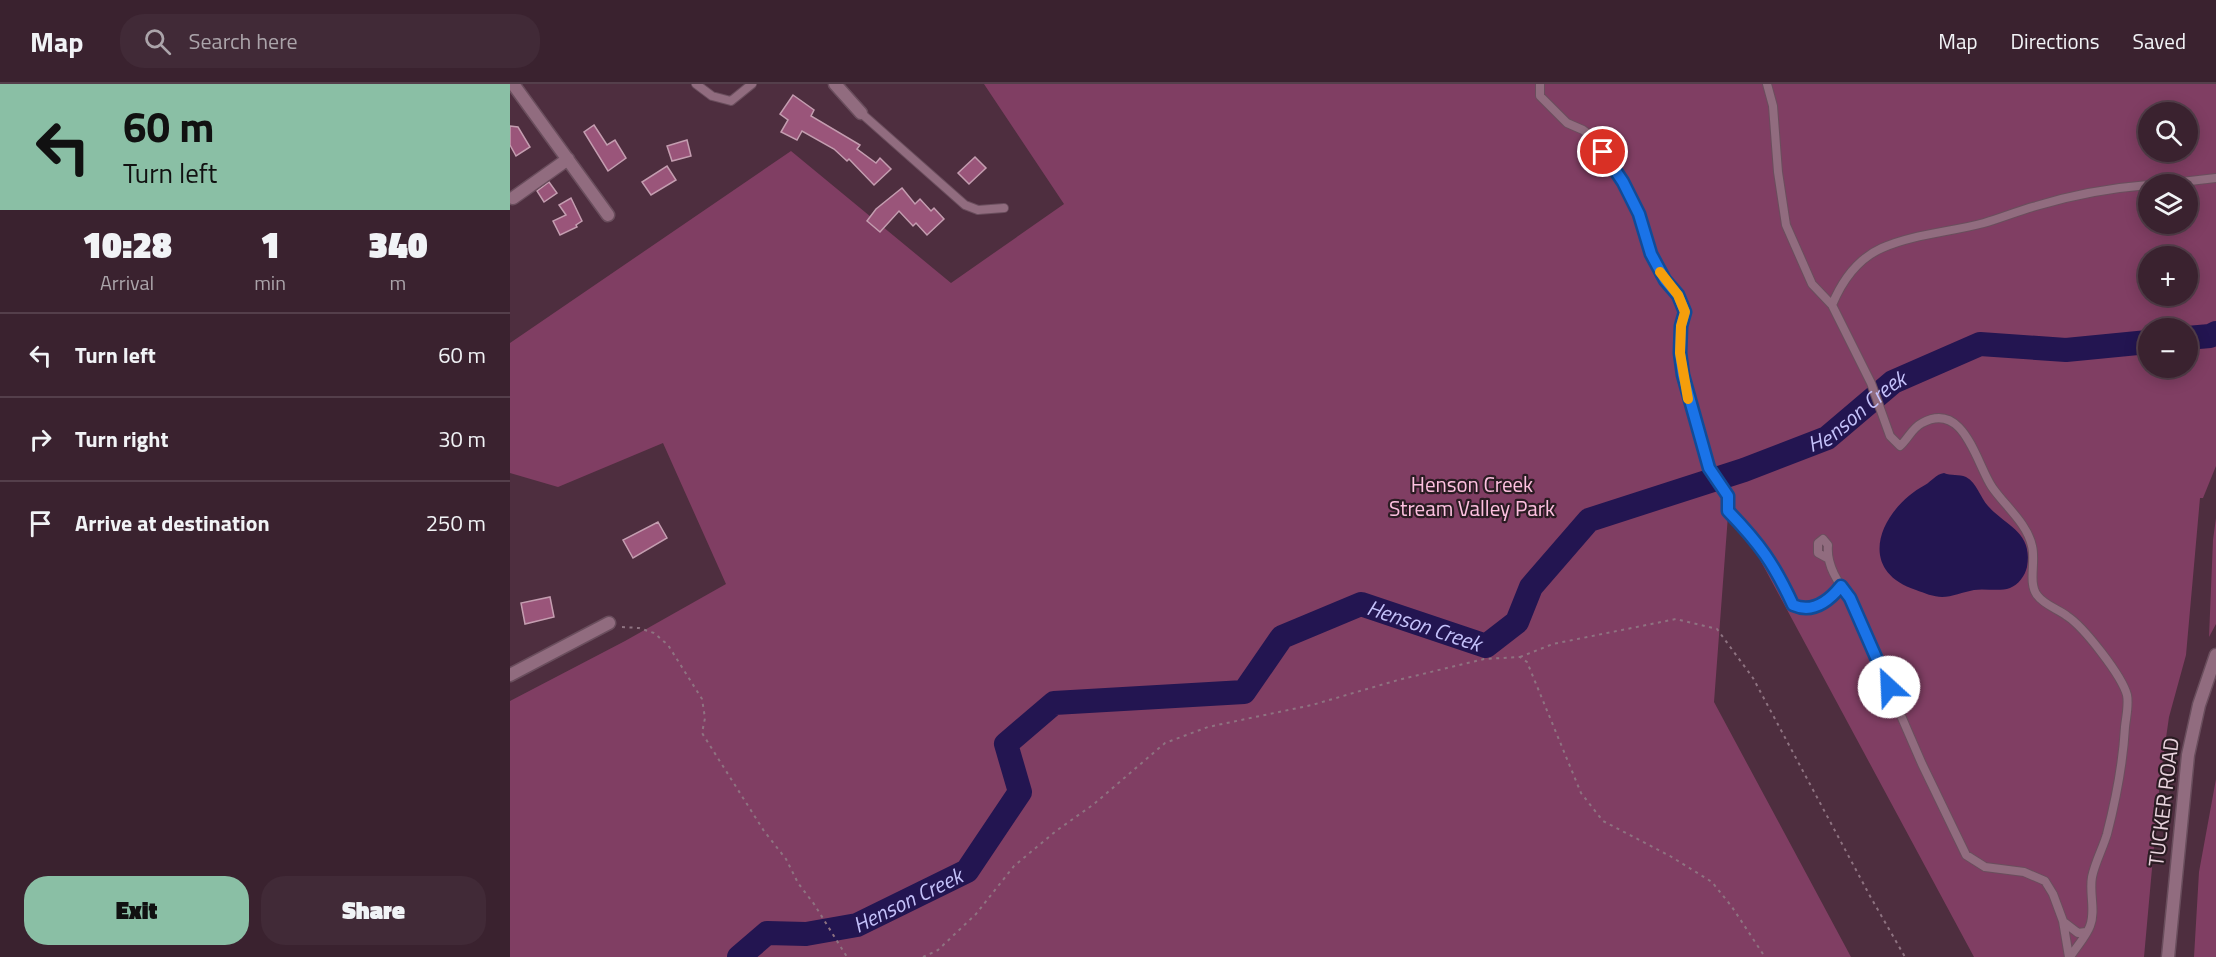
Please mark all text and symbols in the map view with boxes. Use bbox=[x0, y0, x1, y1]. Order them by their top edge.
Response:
search box bbox=[120, 14, 540, 68]
text: Map bbox=[30, 20, 84, 63]
text: Search here bbox=[189, 24, 298, 58]
icon: search bbox=[141, 25, 174, 58]
text: Map bbox=[1938, 25, 1978, 57]
text: Directions bbox=[2011, 25, 2100, 57]
text: Saved bbox=[2133, 25, 2186, 57]
text: 60 m bbox=[123, 94, 215, 158]
map controls bbox=[2138, 102, 2198, 378]
button: search bbox=[2138, 102, 2198, 162]
icon: left bbox=[24, 108, 102, 186]
pin bbox=[1577, 126, 1628, 177]
icon: arrive bbox=[1586, 135, 1619, 168]
text: Turn left bbox=[123, 152, 217, 193]
button: layers bbox=[2138, 174, 2198, 234]
text: 10:28 bbox=[82, 217, 172, 272]
text: 1 bbox=[260, 217, 280, 272]
text: 340 bbox=[368, 217, 428, 272]
button: + bbox=[2138, 246, 2198, 306]
text: Arrival bbox=[100, 267, 154, 298]
text: min bbox=[254, 267, 286, 298]
text: m bbox=[390, 267, 406, 298]
button: − bbox=[2138, 318, 2198, 378]
text: Turn left bbox=[75, 338, 156, 372]
text: 60 m bbox=[438, 338, 486, 372]
icon: left bbox=[24, 339, 57, 372]
water label: Henson Creek bbox=[1802, 361, 1913, 461]
text: Turn right bbox=[75, 422, 169, 456]
text: 30 m bbox=[438, 422, 486, 456]
icon: right bbox=[24, 423, 57, 456]
park label: Henson Creek Stream Valley Park bbox=[1389, 468, 1555, 524]
text: Arrive at destination bbox=[75, 506, 270, 540]
text: 250 m bbox=[426, 506, 486, 540]
icon: arrive bbox=[24, 507, 57, 540]
water label: Henson Creek bbox=[1363, 590, 1488, 661]
position arrow bbox=[1857, 655, 1921, 719]
street label: TUCKER ROAD bbox=[2139, 736, 2187, 868]
water label: Henson Creek bbox=[847, 858, 970, 942]
button: Exit bbox=[24, 876, 249, 945]
button: Share bbox=[261, 876, 486, 945]

